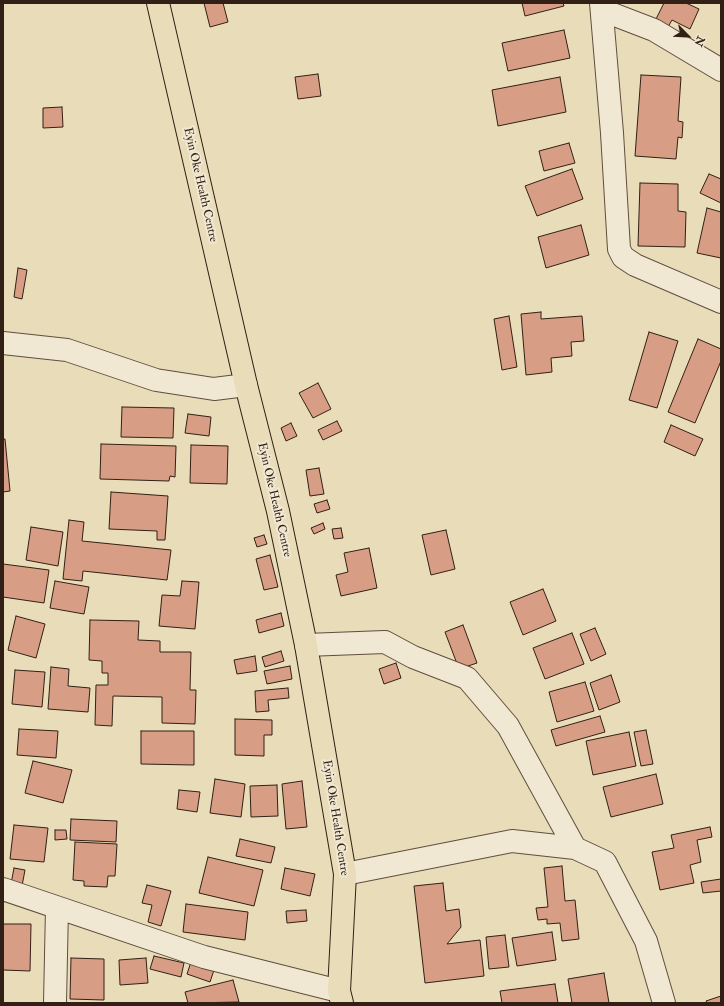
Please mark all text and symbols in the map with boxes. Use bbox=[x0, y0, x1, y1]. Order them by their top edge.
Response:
north arrow bbox=[668, 16, 708, 56]
text: N bbox=[691, 34, 707, 48]
street label: Eyin Oke Health Centre bbox=[180, 126, 220, 244]
street label: Eyin Oke Health Centre bbox=[254, 441, 294, 559]
street label: Eyin Oke Health Centre bbox=[319, 759, 351, 877]

